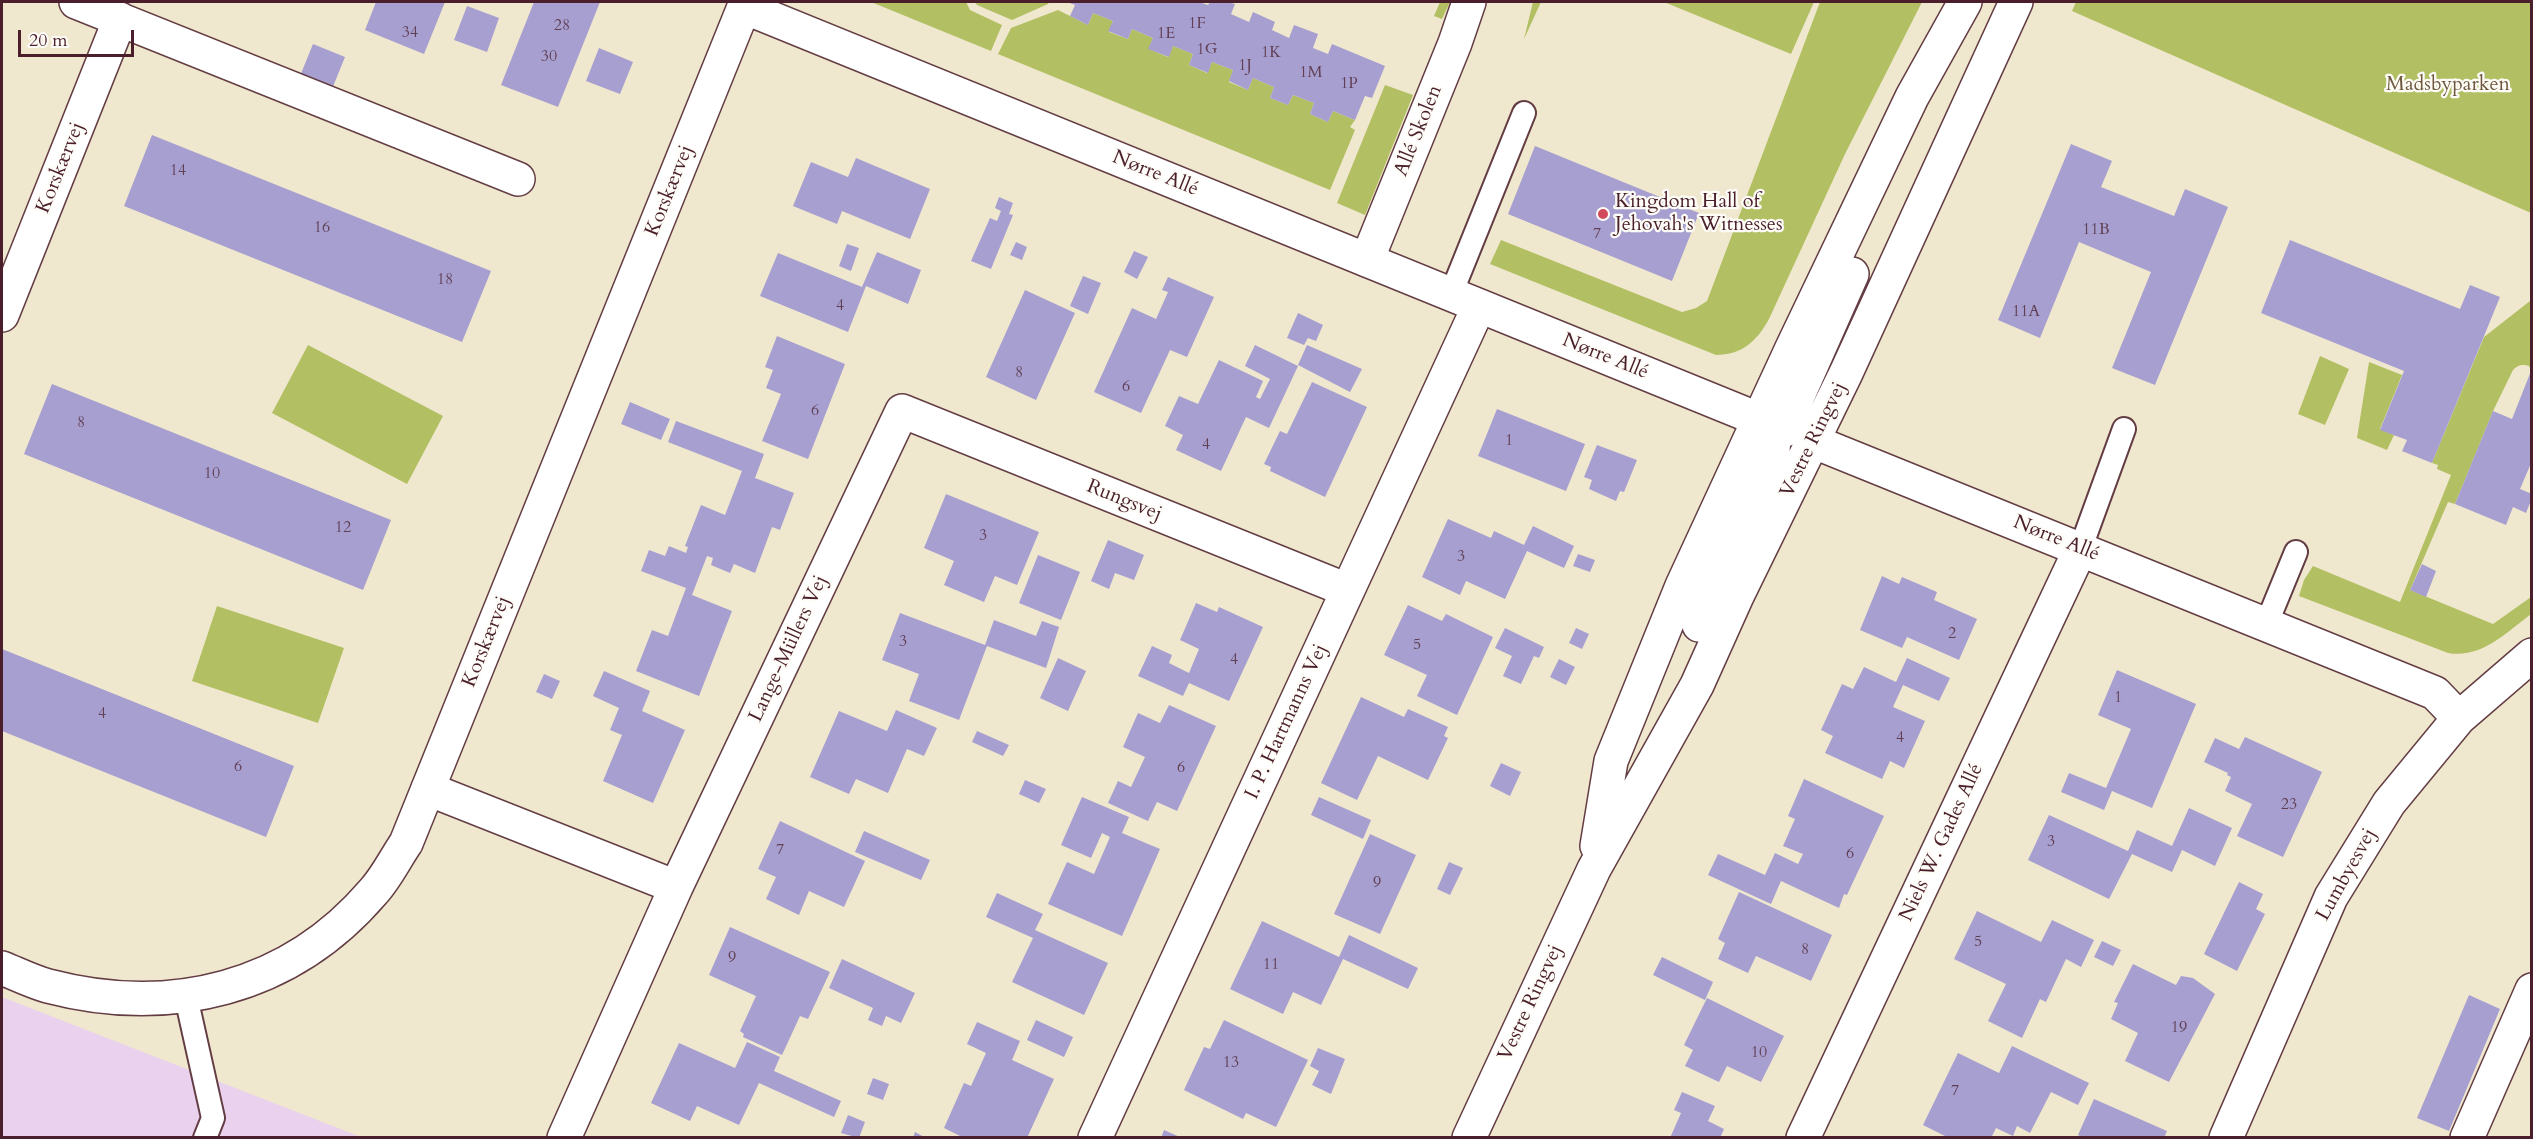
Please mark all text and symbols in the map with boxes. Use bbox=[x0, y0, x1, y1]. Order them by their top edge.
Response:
house number: 1F bbox=[1188, 14, 1206, 34]
house number: 28 bbox=[554, 16, 570, 36]
scale bar bbox=[21, 18, 136, 56]
house number: 34 bbox=[402, 23, 418, 43]
house number: 1E bbox=[1157, 24, 1175, 44]
text: 20 m bbox=[29, 28, 68, 53]
house number: 1G bbox=[1197, 40, 1217, 60]
house number: 1K bbox=[1261, 43, 1281, 63]
house number: 30 bbox=[541, 47, 557, 67]
house number: 1J bbox=[1238, 56, 1252, 76]
house number: 1M bbox=[1299, 63, 1323, 83]
park label: Madsbyparken bbox=[2386, 73, 2510, 97]
house number: 1P bbox=[1340, 74, 1358, 94]
street label: Allé Skolen bbox=[1390, 82, 1448, 180]
street label: Korskærvej bbox=[32, 119, 90, 217]
street label: Korskærvej bbox=[641, 142, 699, 240]
street label: Nørre Allé bbox=[1108, 146, 1202, 202]
house number: 14 bbox=[170, 161, 186, 181]
place label: Kingdom Hall of Jehovah's Witnesses bbox=[1615, 190, 1783, 237]
marker: Kingdom Hall of Jehovah's Witnesses bbox=[1596, 207, 1610, 221]
house number: 16 bbox=[314, 218, 330, 238]
house number: 11B bbox=[2082, 220, 2110, 240]
house number: 7 bbox=[1593, 224, 1601, 244]
house number: 18 bbox=[437, 270, 453, 290]
house number: 4 bbox=[836, 296, 844, 316]
house number: 11A bbox=[2012, 302, 2040, 322]
street label: Nørre Allé bbox=[1558, 329, 1652, 385]
house number: 8 bbox=[1015, 363, 1023, 383]
house number: 6 bbox=[1122, 377, 1130, 397]
street label: Vestre Ringvej bbox=[1776, 378, 1852, 502]
house number: 6 bbox=[811, 401, 819, 421]
house number: 8 bbox=[77, 413, 85, 433]
house number: 1 bbox=[1505, 431, 1513, 451]
house number: 4 bbox=[1202, 435, 1210, 455]
house number: 10 bbox=[204, 464, 220, 484]
street label: Rungsvej bbox=[1083, 475, 1165, 527]
street label: Nørre Allé bbox=[2009, 511, 2103, 567]
house number: 12 bbox=[335, 518, 351, 538]
house number: 3 bbox=[979, 526, 987, 546]
house number: 3 bbox=[1457, 547, 1465, 567]
street label: Lange-Müllers Vej bbox=[744, 572, 834, 726]
street label: Korskærvej bbox=[458, 593, 516, 691]
house number: 2 bbox=[1948, 624, 1956, 644]
house number: 3 bbox=[899, 632, 907, 652]
house number: 5 bbox=[1413, 635, 1421, 655]
street label: I. P. Hartmanns Vej bbox=[1241, 641, 1333, 803]
house number: 4 bbox=[1230, 650, 1238, 670]
house number: 1 bbox=[2114, 688, 2122, 708]
house number: 4 bbox=[98, 704, 106, 724]
house number: 4 bbox=[1896, 728, 1904, 748]
house number: 6 bbox=[234, 757, 242, 777]
house number: 6 bbox=[1177, 758, 1185, 778]
street label: Niels W. Gades Allé bbox=[1895, 760, 1989, 926]
house number: 23 bbox=[2281, 795, 2297, 815]
street label: Lumbyesvej bbox=[2312, 825, 2382, 925]
house number: 3 bbox=[2047, 832, 2055, 852]
house number: 7 bbox=[776, 840, 784, 860]
house number: 6 bbox=[1846, 844, 1854, 864]
house number: 9 bbox=[1373, 873, 1381, 893]
house number: 5 bbox=[1974, 932, 1982, 952]
house number: 8 bbox=[1801, 940, 1809, 960]
street label: Vestre Ringvej bbox=[1494, 941, 1568, 1065]
house number: 9 bbox=[728, 948, 736, 968]
house number: 11 bbox=[1263, 955, 1279, 975]
house number: 19 bbox=[2171, 1018, 2187, 1038]
house number: 10 bbox=[1751, 1043, 1767, 1063]
house number: 13 bbox=[1223, 1053, 1239, 1073]
house number: 7 bbox=[1951, 1081, 1959, 1101]

